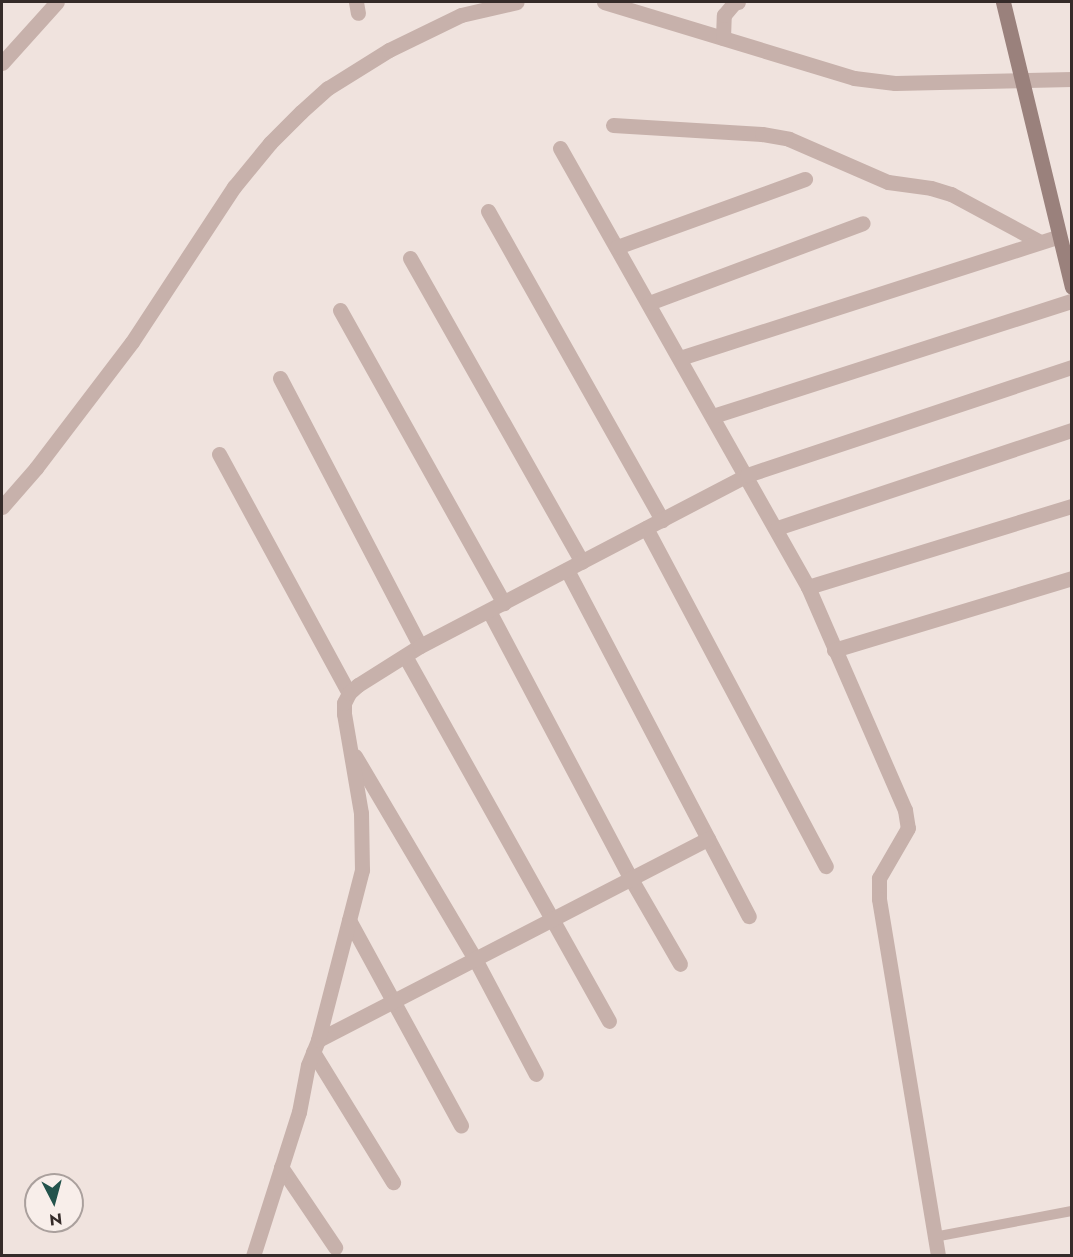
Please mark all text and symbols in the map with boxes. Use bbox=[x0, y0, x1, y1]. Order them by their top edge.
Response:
north arrow bbox=[24, 1173, 84, 1233]
text: N bbox=[48, 1207, 63, 1232]

